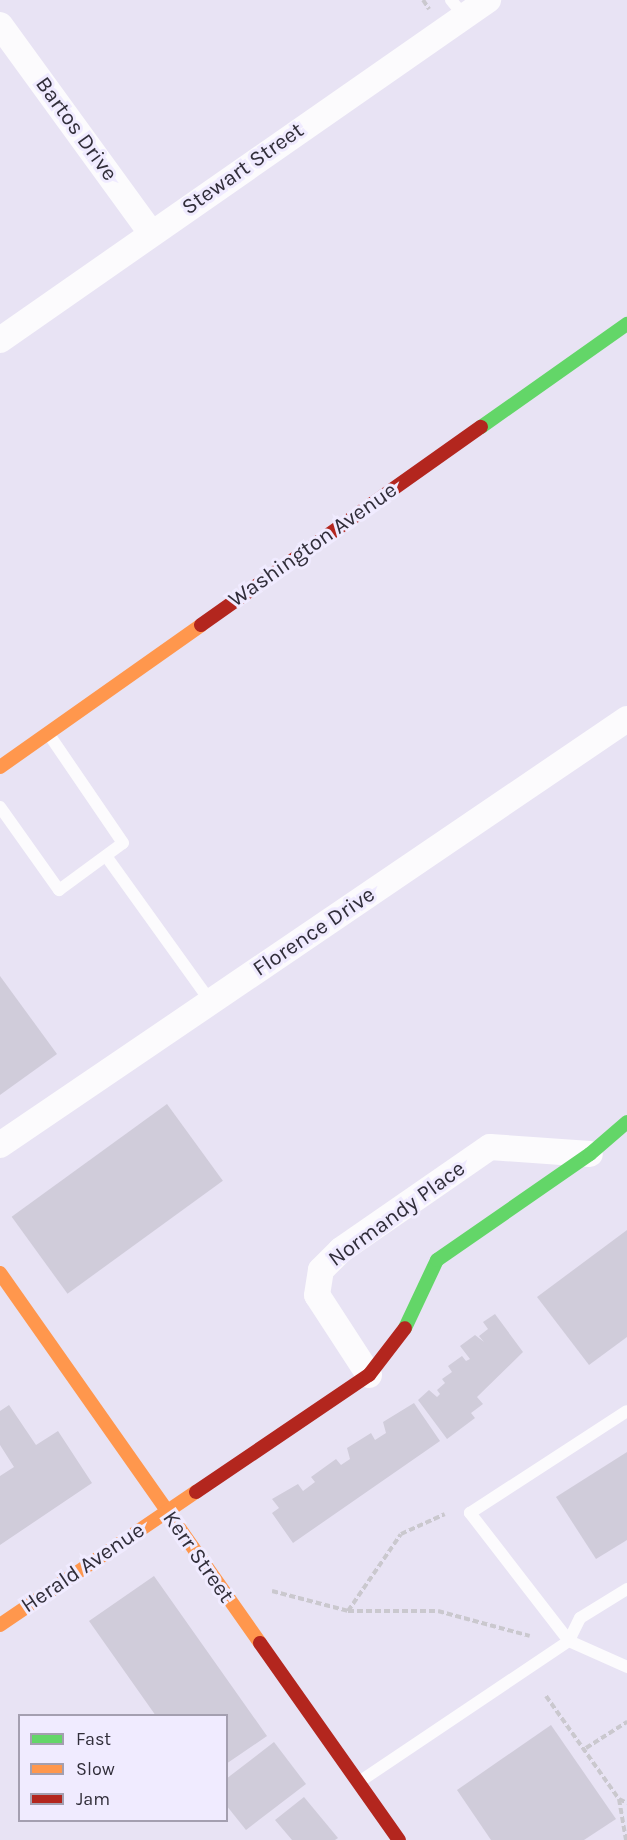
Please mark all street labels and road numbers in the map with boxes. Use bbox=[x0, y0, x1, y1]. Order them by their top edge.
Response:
street label: Bartos Drive bbox=[29, 72, 123, 186]
street label: Stewart Street bbox=[177, 117, 309, 221]
street label: Washington Avenue bbox=[224, 477, 402, 613]
street label: Florence Drive bbox=[248, 881, 380, 983]
street label: Normandy Place bbox=[323, 1156, 471, 1272]
street label: Kerr Street bbox=[157, 1506, 239, 1608]
street label: Herald Avenue bbox=[16, 1517, 150, 1619]

